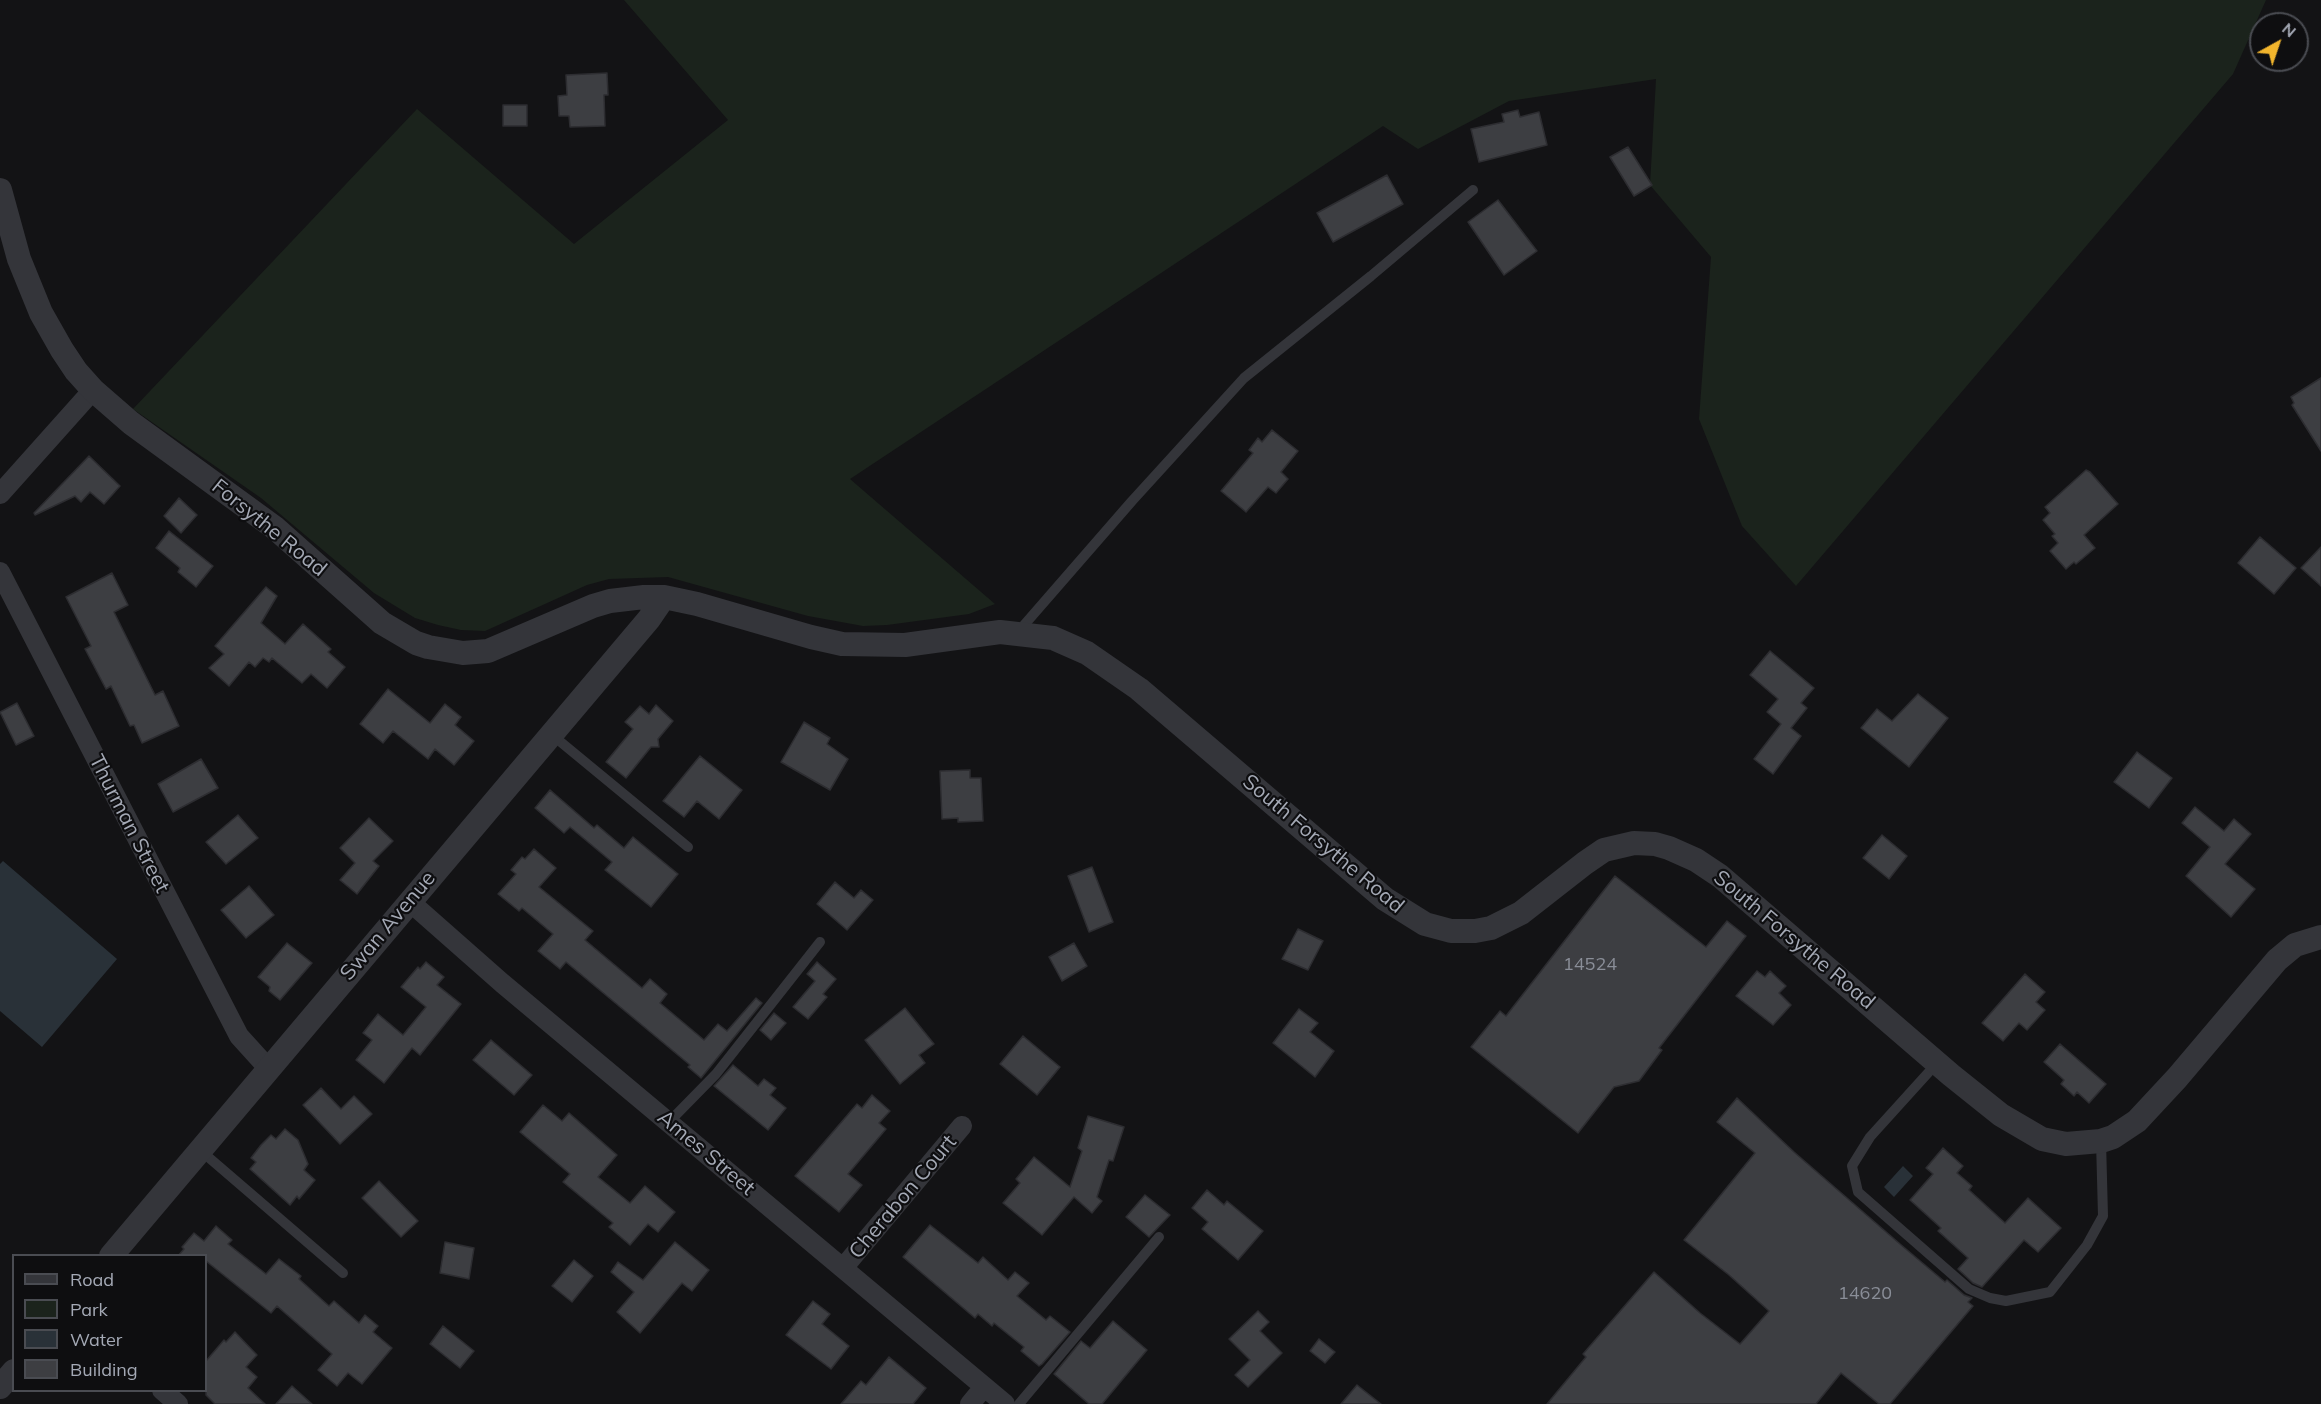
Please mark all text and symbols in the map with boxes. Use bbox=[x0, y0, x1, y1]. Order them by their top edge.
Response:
north arrow bbox=[2249, 12, 2309, 72]
text: N bbox=[2278, 18, 2300, 41]
street label: Forsythe Road bbox=[206, 474, 332, 582]
street label: Thurman Street bbox=[83, 751, 175, 897]
street label: South Forsythe Road bbox=[1237, 769, 1409, 919]
street label: South Forsythe Road bbox=[1708, 865, 1880, 1015]
street label: Swan Avenue bbox=[335, 866, 441, 986]
house number: 14524 bbox=[1563, 954, 1617, 976]
street label: Ames Street bbox=[652, 1105, 760, 1201]
street label: Cherabon Court bbox=[844, 1130, 962, 1264]
legend bbox=[12, 1254, 207, 1392]
text: Road bbox=[70, 1268, 114, 1291]
house number: 14620 bbox=[1838, 1283, 1892, 1305]
text: Park bbox=[70, 1298, 108, 1321]
text: Water bbox=[70, 1328, 122, 1351]
text: Building bbox=[70, 1358, 138, 1381]

